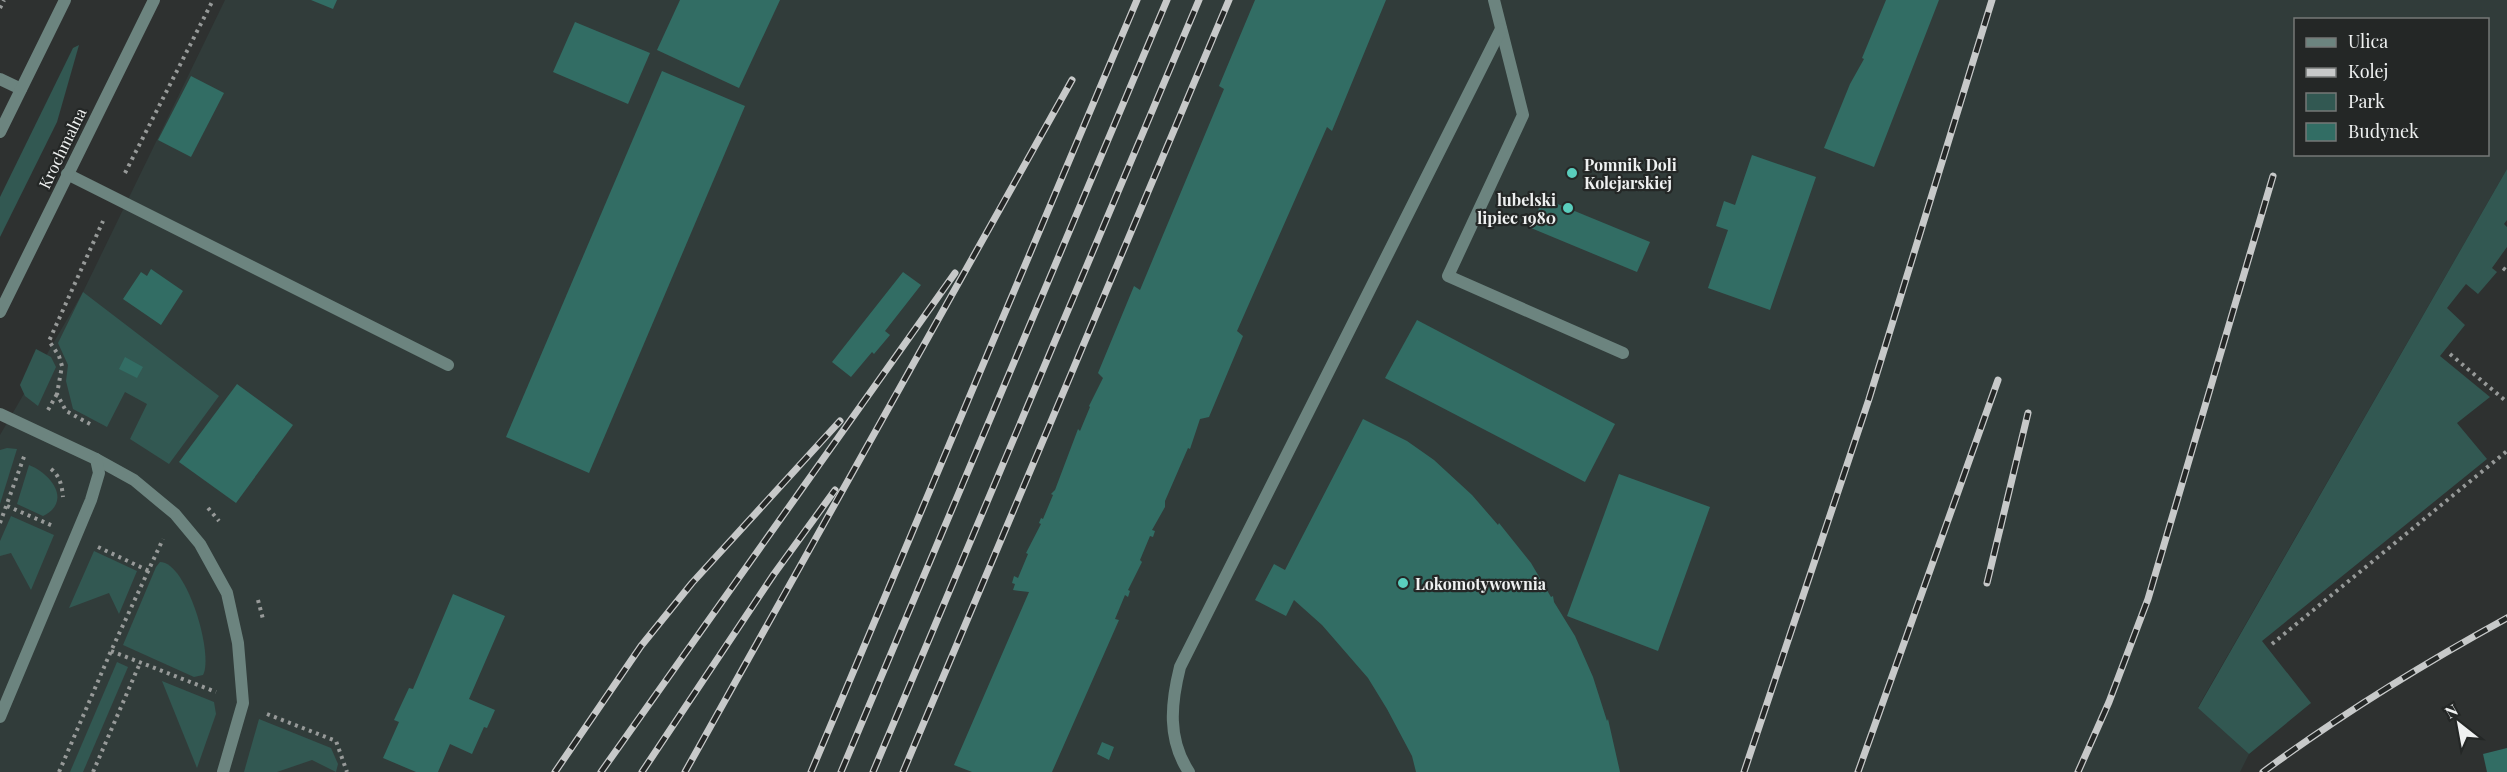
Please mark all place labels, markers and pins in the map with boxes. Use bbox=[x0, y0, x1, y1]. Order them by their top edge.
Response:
place label: Pomnik Doli Kolejarskiej bbox=[1584, 154, 1677, 193]
marker: Pomnik Doli Kolejarskiej bbox=[1565, 166, 1579, 180]
place label: lubelski lipiec 1980 bbox=[1477, 189, 1556, 228]
marker: lubelski lipiec 1980 bbox=[1561, 201, 1575, 215]
place label: Lokomotywownia bbox=[1415, 573, 1547, 594]
marker: Lokomotywownia bbox=[1396, 576, 1410, 590]

